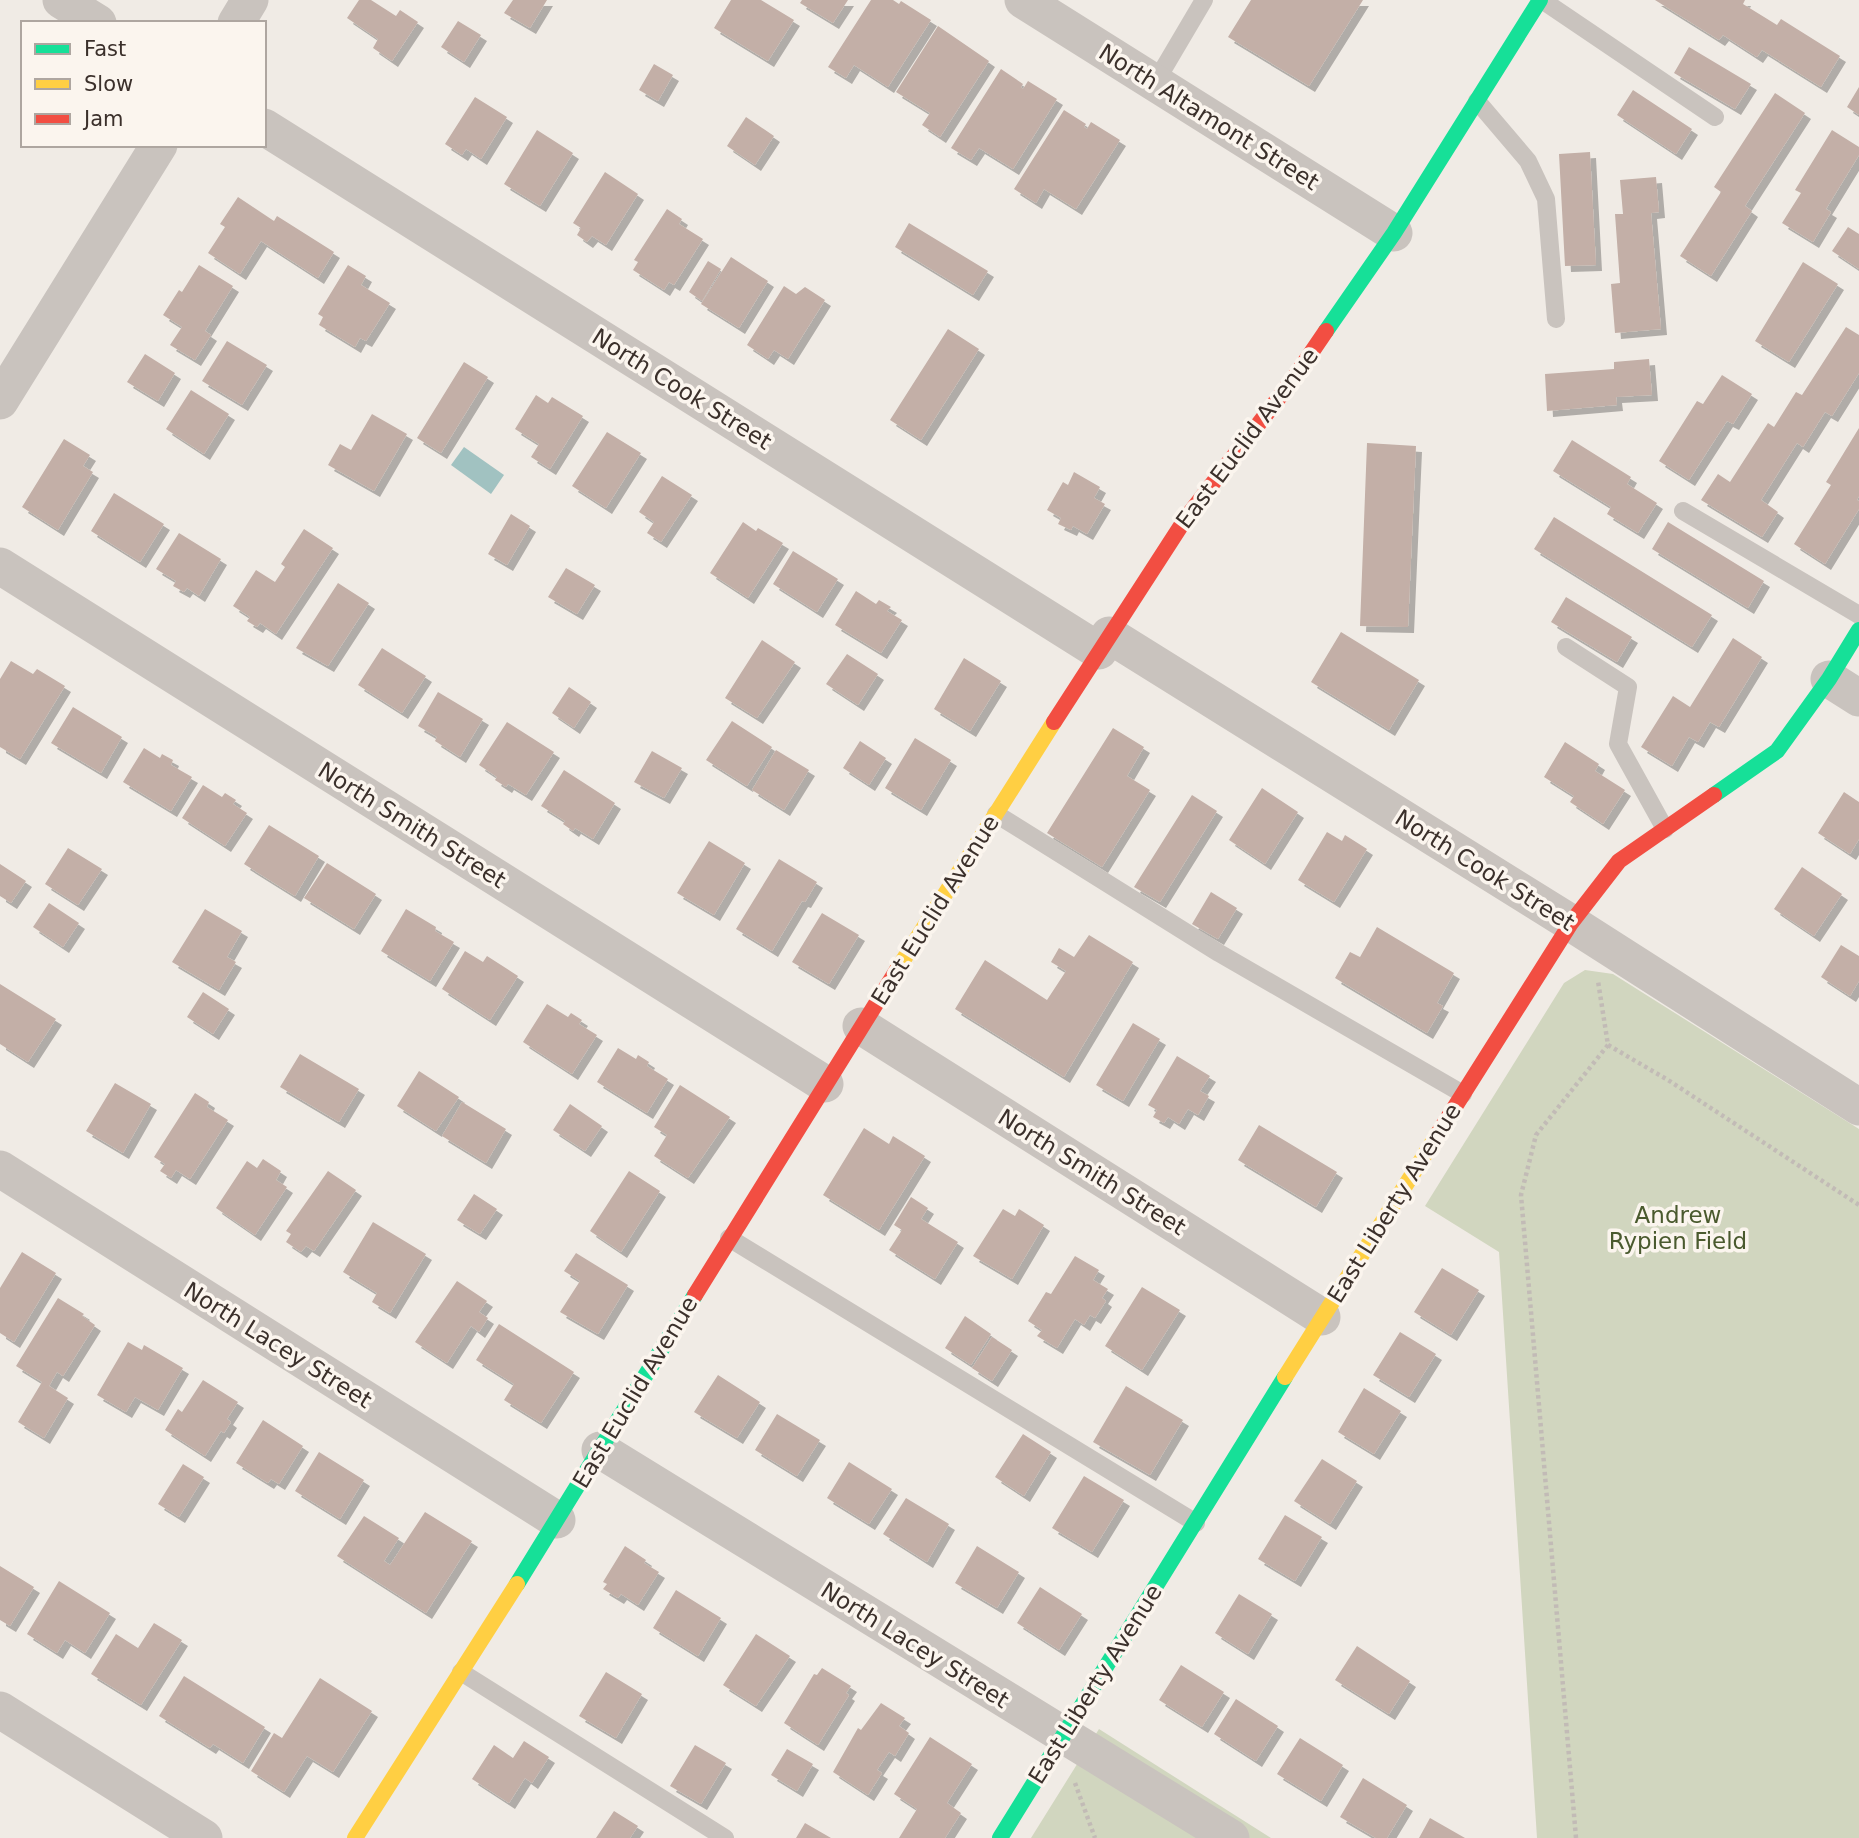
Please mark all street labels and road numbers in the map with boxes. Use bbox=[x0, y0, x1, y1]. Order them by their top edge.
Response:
street label: North Altamont Street bbox=[1094, 39, 1324, 195]
street label: North Cook Street bbox=[588, 323, 776, 455]
street label: East Euclid Avenue bbox=[1171, 343, 1323, 533]
street label: North Smith Street bbox=[314, 757, 510, 893]
street label: North Cook Street bbox=[1391, 804, 1579, 936]
street label: East Euclid Avenue bbox=[866, 810, 1004, 1010]
street label: East Liberty Avenue bbox=[1322, 1099, 1466, 1307]
street label: North Smith Street bbox=[994, 1104, 1190, 1240]
street label: North Lacey Street bbox=[179, 1277, 377, 1413]
street label: East Euclid Avenue bbox=[568, 1292, 702, 1492]
street label: North Lacey Street bbox=[816, 1577, 1014, 1713]
street label: East Liberty Avenue bbox=[1023, 1580, 1167, 1788]

